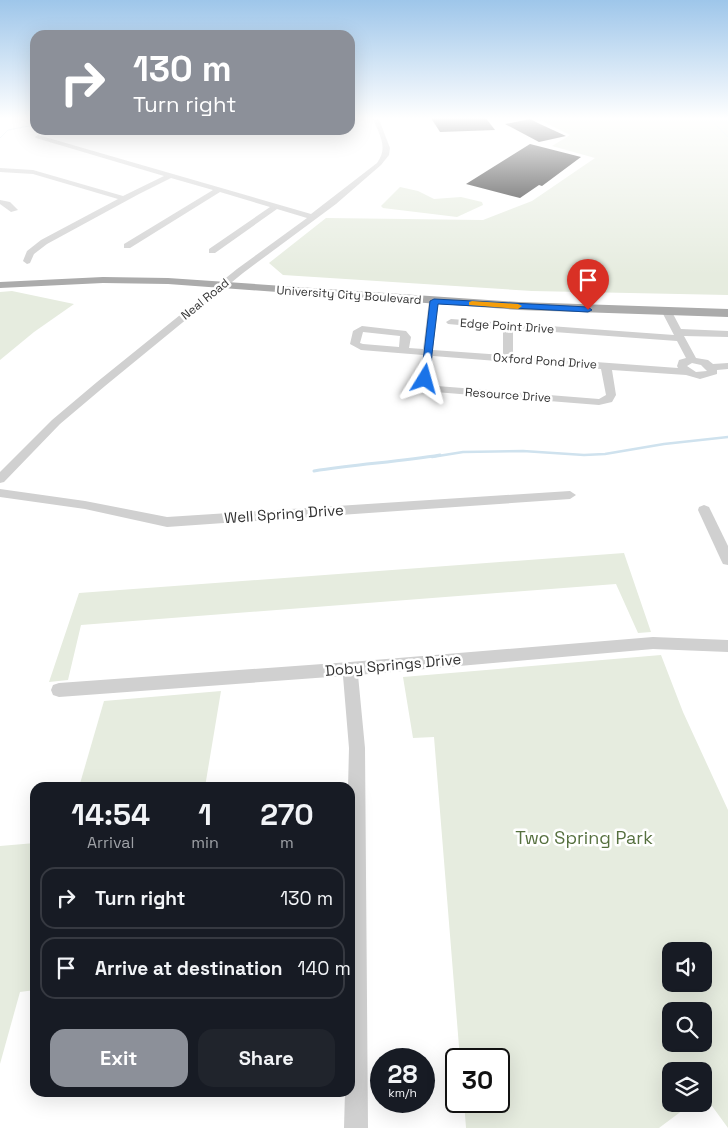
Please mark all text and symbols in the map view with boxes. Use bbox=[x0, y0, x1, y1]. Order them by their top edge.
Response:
text: 130 m bbox=[133, 47, 232, 91]
icon: right bbox=[50, 50, 115, 115]
text: Turn right bbox=[133, 90, 236, 118]
pin bbox=[567, 259, 609, 310]
icon: arrive bbox=[574, 266, 602, 294]
street label: Neal Road bbox=[178, 275, 232, 323]
street label: University City Boulevard bbox=[276, 282, 422, 308]
street label: Edge Point Drive bbox=[459, 315, 555, 337]
street label: Oxford Pond Drive bbox=[493, 349, 597, 373]
position arrow bbox=[398, 352, 450, 404]
street label: Resource Drive bbox=[464, 384, 552, 406]
street label: Well Spring Drive bbox=[224, 500, 344, 527]
street label: Doby Springs Drive bbox=[324, 649, 462, 680]
text: 14:54 bbox=[71, 795, 150, 834]
text: 1 bbox=[198, 795, 212, 834]
text: 270 bbox=[260, 795, 314, 834]
park label: Two Spring Park bbox=[515, 826, 653, 849]
text: Arrival bbox=[87, 832, 134, 853]
text: min bbox=[191, 832, 219, 853]
text: m bbox=[280, 832, 294, 853]
icon: right bbox=[52, 884, 80, 912]
text: Turn right bbox=[95, 886, 185, 911]
text: 130 m bbox=[280, 886, 333, 911]
map controls bbox=[662, 942, 712, 1112]
button: sound bbox=[662, 942, 712, 992]
icon: arrive bbox=[52, 954, 80, 982]
text: Arrive at destination bbox=[95, 956, 283, 981]
text: 140 m bbox=[298, 956, 351, 981]
button: search bbox=[662, 1002, 712, 1052]
button: Exit bbox=[50, 1029, 188, 1087]
button: Share bbox=[198, 1029, 335, 1087]
speed limit sign: 30 bbox=[445, 1048, 510, 1113]
text: 28 bbox=[388, 1058, 417, 1090]
button: layers bbox=[662, 1062, 712, 1112]
text: km/h bbox=[388, 1085, 417, 1101]

